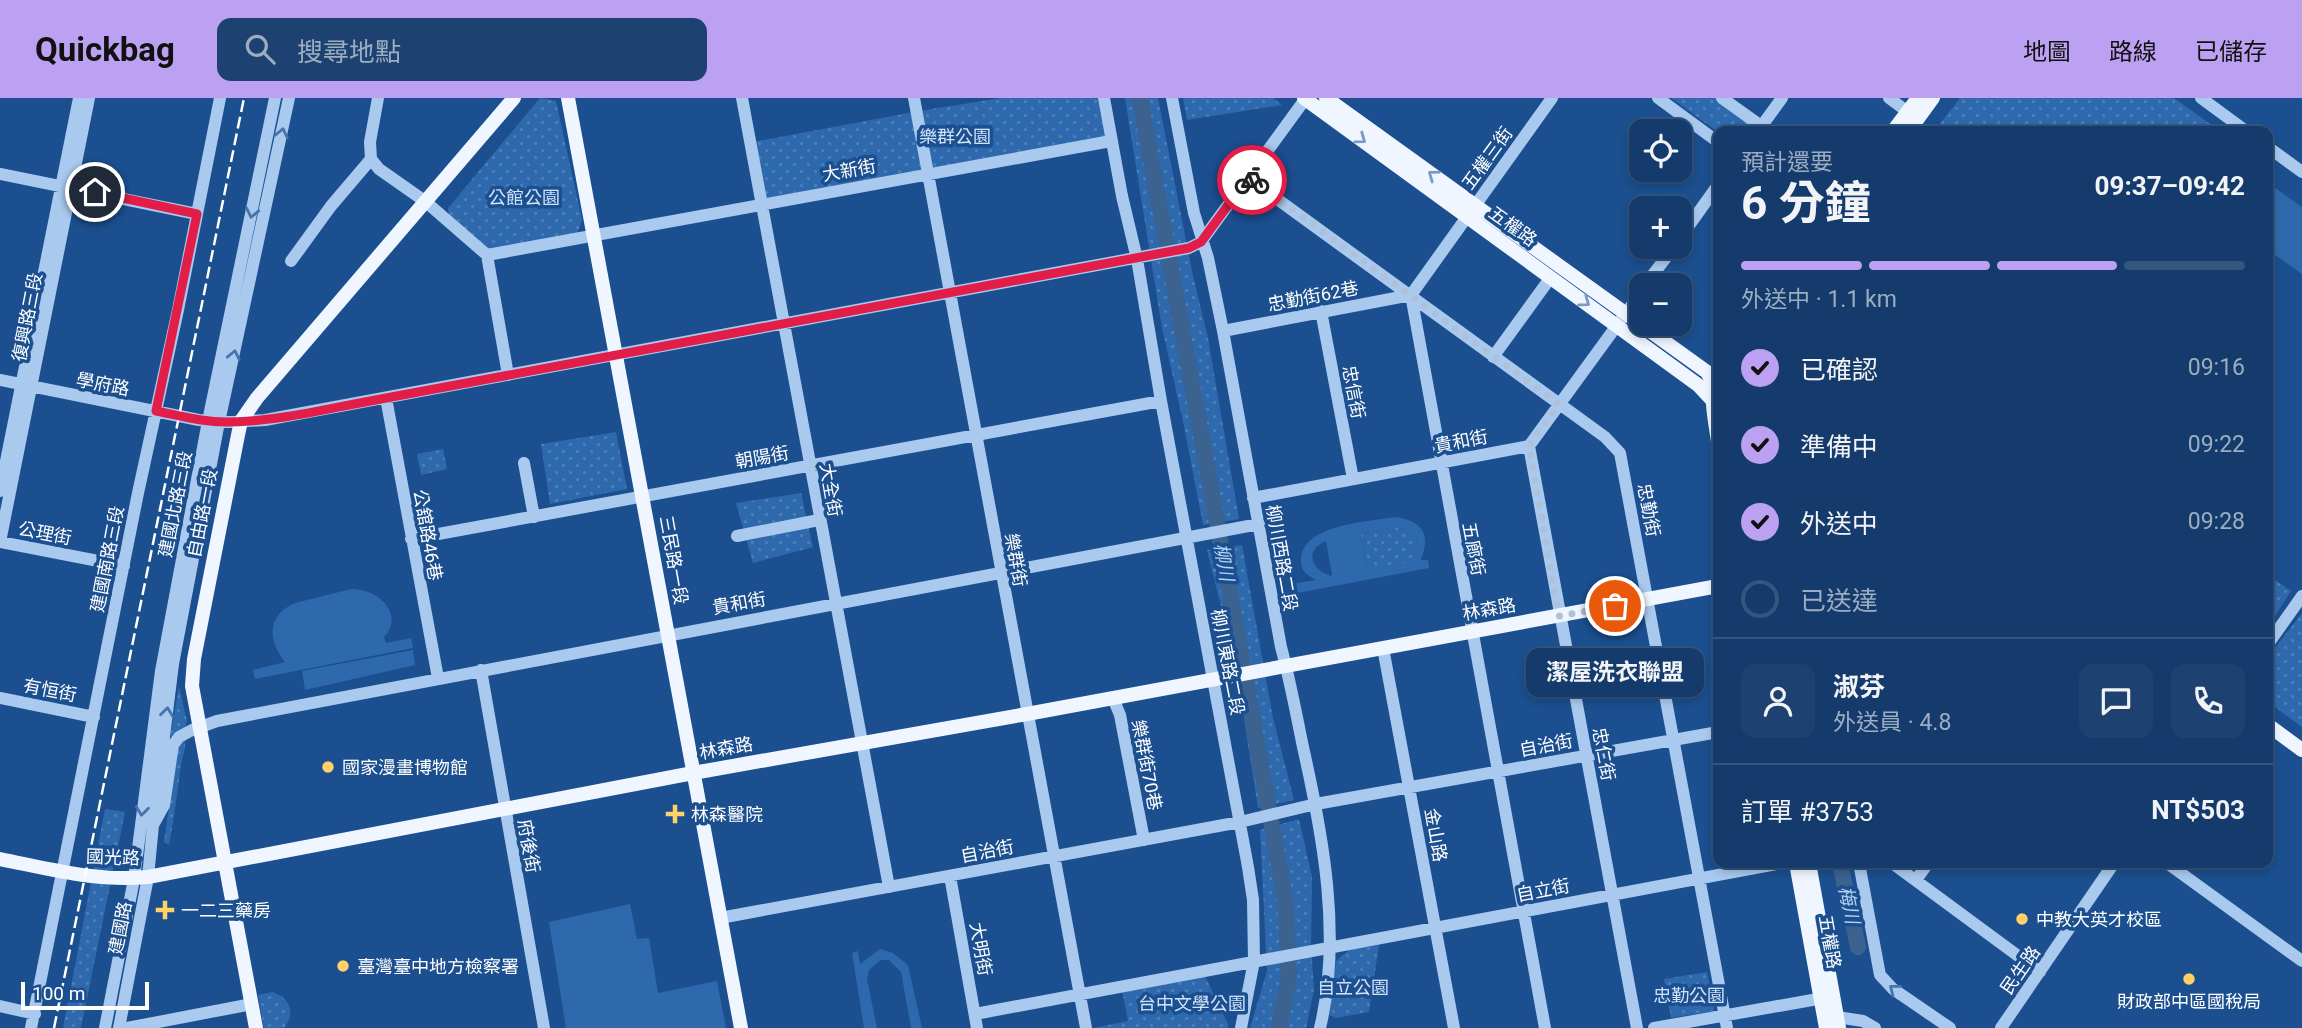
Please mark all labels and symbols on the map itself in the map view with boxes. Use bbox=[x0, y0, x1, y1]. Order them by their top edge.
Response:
street label: 五權三街 bbox=[1457, 123, 1517, 193]
park label: 樂群公園 bbox=[919, 126, 991, 147]
one-way arrow bbox=[273, 127, 288, 139]
one-way arrow bbox=[1353, 131, 1366, 143]
courier bbox=[1217, 145, 1287, 215]
street label: 大新街 bbox=[821, 155, 877, 185]
pin bbox=[65, 162, 125, 222]
one-way arrow bbox=[1428, 171, 1441, 183]
park label: 公館公園 bbox=[488, 187, 560, 208]
street label: 五權路 bbox=[1485, 202, 1541, 250]
one-way arrow bbox=[245, 207, 260, 219]
street label: 復興路三段 bbox=[8, 271, 46, 363]
street label: 忠勤街62巷 bbox=[1266, 277, 1360, 315]
one-way arrow bbox=[1577, 293, 1589, 306]
one-way arrow bbox=[225, 349, 240, 361]
street label: 忠信街 bbox=[1339, 363, 1369, 421]
street label: 學府路 bbox=[74, 369, 132, 399]
street label: 貴和街 bbox=[1432, 426, 1490, 456]
street label: 朝陽街 bbox=[734, 442, 790, 472]
street label: 建國北路三段 bbox=[154, 449, 196, 559]
street label: 大全街 bbox=[816, 462, 846, 518]
street label: 自由路一段 bbox=[183, 467, 221, 559]
street label: 忠勤街 bbox=[1634, 481, 1664, 539]
street label: 公舘路46巷 bbox=[410, 488, 446, 582]
street label: 柳川西路二段 bbox=[1262, 503, 1302, 613]
street label: 建國南路三段 bbox=[86, 504, 128, 614]
street label: 三民路一段 bbox=[656, 514, 692, 606]
street label: 公理街 bbox=[16, 518, 74, 548]
street label: 五廊街 bbox=[1459, 520, 1489, 578]
street label: 樂群街 bbox=[1001, 532, 1031, 588]
water label: 柳川 bbox=[1209, 541, 1239, 585]
pin bbox=[1585, 576, 1645, 636]
street label: 貴和街 bbox=[711, 588, 767, 618]
street label: 林森路 bbox=[1461, 594, 1517, 624]
street label: 柳川東路二段 bbox=[1207, 607, 1249, 717]
callout: 潔屋洗衣聯盟 bbox=[1526, 648, 1704, 697]
street label: 有恒街 bbox=[21, 675, 79, 705]
one-way arrow bbox=[160, 706, 175, 718]
street label: 樂群街70巷 bbox=[1128, 718, 1166, 812]
street label: 忠仁街 bbox=[1589, 725, 1619, 783]
street label: 自治街 bbox=[1517, 730, 1575, 760]
street label: 林森路 bbox=[698, 733, 754, 763]
place label: 國家漫畫博物館 bbox=[342, 757, 468, 778]
marker: 國家漫畫博物館 bbox=[320, 759, 336, 775]
marker: 林森醫院 bbox=[665, 804, 685, 824]
place label: 林森醫院 bbox=[691, 804, 763, 825]
one-way arrow bbox=[135, 805, 150, 817]
street label: 金山路 bbox=[1421, 807, 1451, 863]
street label: 府後街 bbox=[514, 818, 544, 874]
street label: 自治街 bbox=[958, 836, 1016, 866]
street label: 國光路 bbox=[86, 846, 140, 868]
street label: 自立街 bbox=[1514, 875, 1572, 905]
water label: 梅川 bbox=[1834, 884, 1865, 928]
street label: 建國路 bbox=[105, 899, 135, 957]
marker: 一二三藥房 bbox=[155, 900, 175, 920]
place label: 一二三藥房 bbox=[181, 900, 271, 921]
place label: 中教大英才校區 bbox=[2036, 909, 2162, 930]
marker: 中教大英才校區 bbox=[2014, 911, 2030, 927]
street label: 五權路 bbox=[1815, 914, 1845, 970]
street label: 大明街 bbox=[966, 921, 996, 977]
street label: 民生路 bbox=[1996, 942, 2044, 998]
place label: 臺灣臺中地方檢察署 bbox=[357, 956, 519, 977]
marker: 臺灣臺中地方檢察署 bbox=[335, 958, 351, 974]
marker: 財政部中區國稅局 bbox=[2181, 971, 2197, 987]
park label: 自立公園 bbox=[1317, 977, 1389, 998]
scale bar bbox=[21, 979, 149, 1011]
one-way arrow bbox=[1890, 984, 1902, 997]
park label: 忠勤公園 bbox=[1653, 985, 1725, 1006]
place label: 財政部中區國稅局 bbox=[2117, 991, 2261, 1012]
park label: 台中文學公園 bbox=[1138, 993, 1246, 1014]

